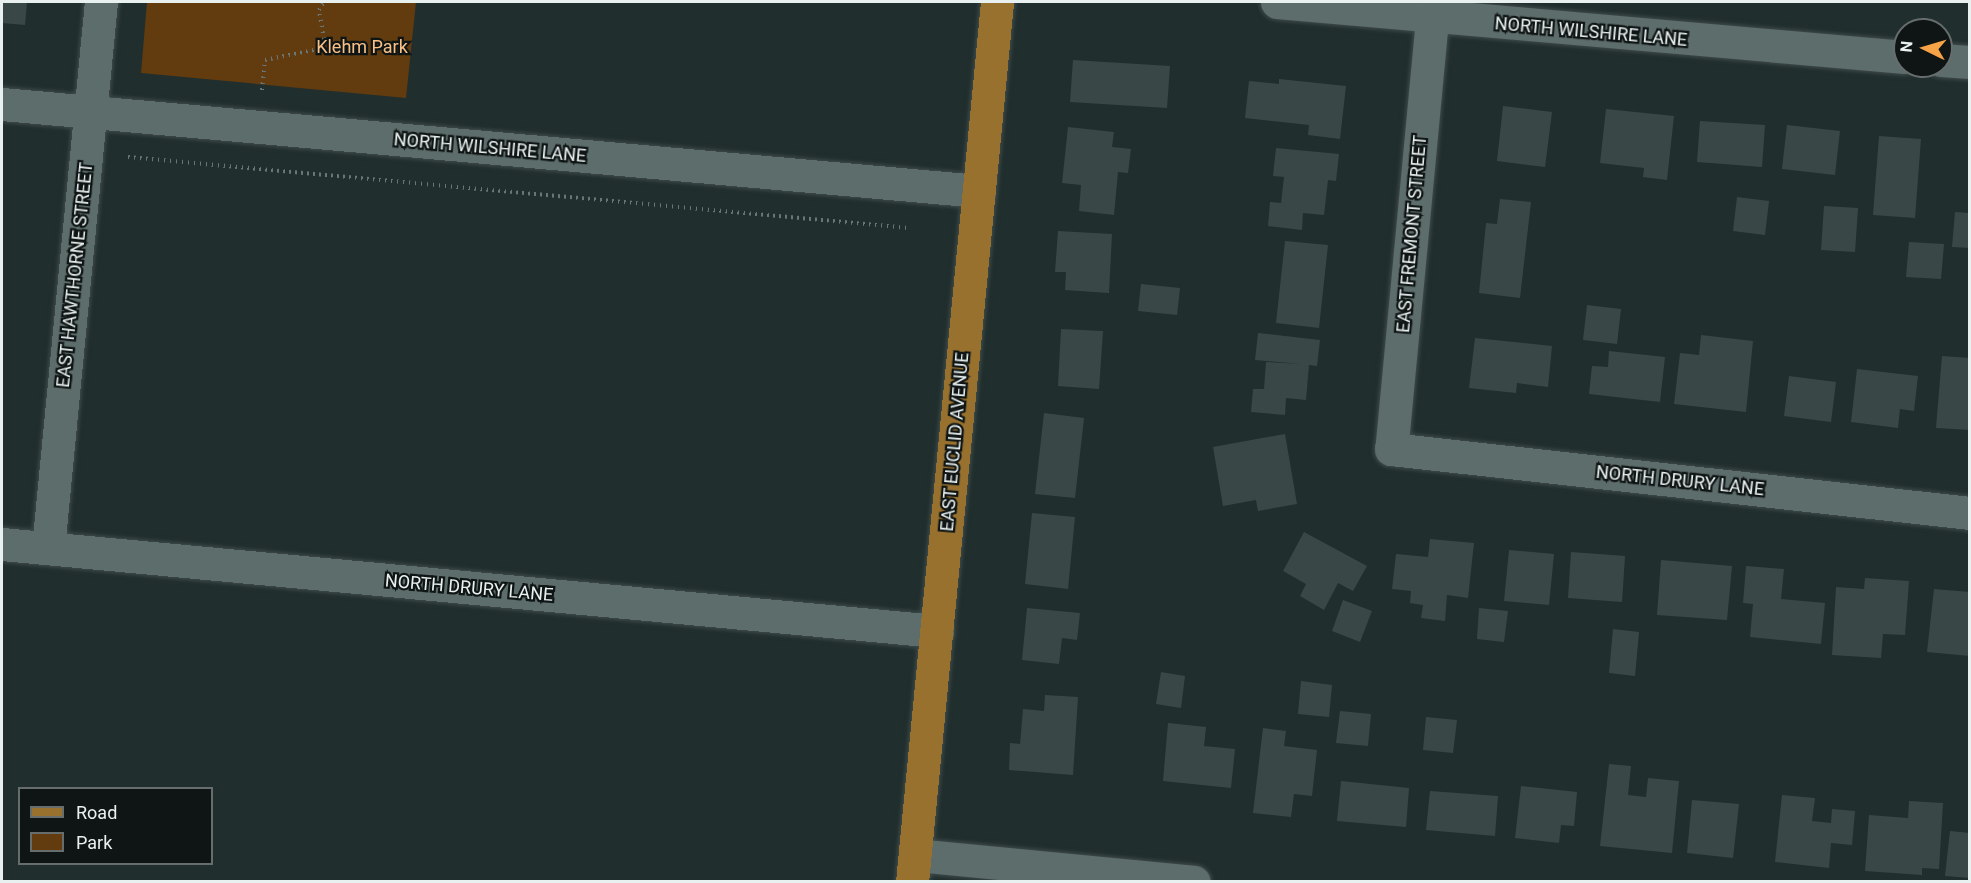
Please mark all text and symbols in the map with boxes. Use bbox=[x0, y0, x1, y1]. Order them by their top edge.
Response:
street label: NORTH WILSHIRE LANE bbox=[1494, 13, 1688, 51]
north arrow bbox=[1893, 18, 1953, 78]
park label: Klehm Park bbox=[316, 36, 408, 58]
text: N bbox=[1897, 40, 1917, 53]
street label: NORTH WILSHIRE LANE bbox=[393, 129, 587, 167]
street label: EAST FREMONT STREET bbox=[1393, 134, 1431, 334]
street label: EAST HAWTHORNE STREET bbox=[52, 161, 98, 389]
street label: EAST EUCLID AVENUE bbox=[936, 352, 974, 532]
street label: NORTH DRURY LANE bbox=[1595, 461, 1765, 501]
street label: NORTH DRURY LANE bbox=[384, 570, 554, 606]
legend bbox=[18, 787, 213, 865]
text: Road bbox=[76, 802, 117, 823]
text: Park bbox=[76, 832, 112, 853]

